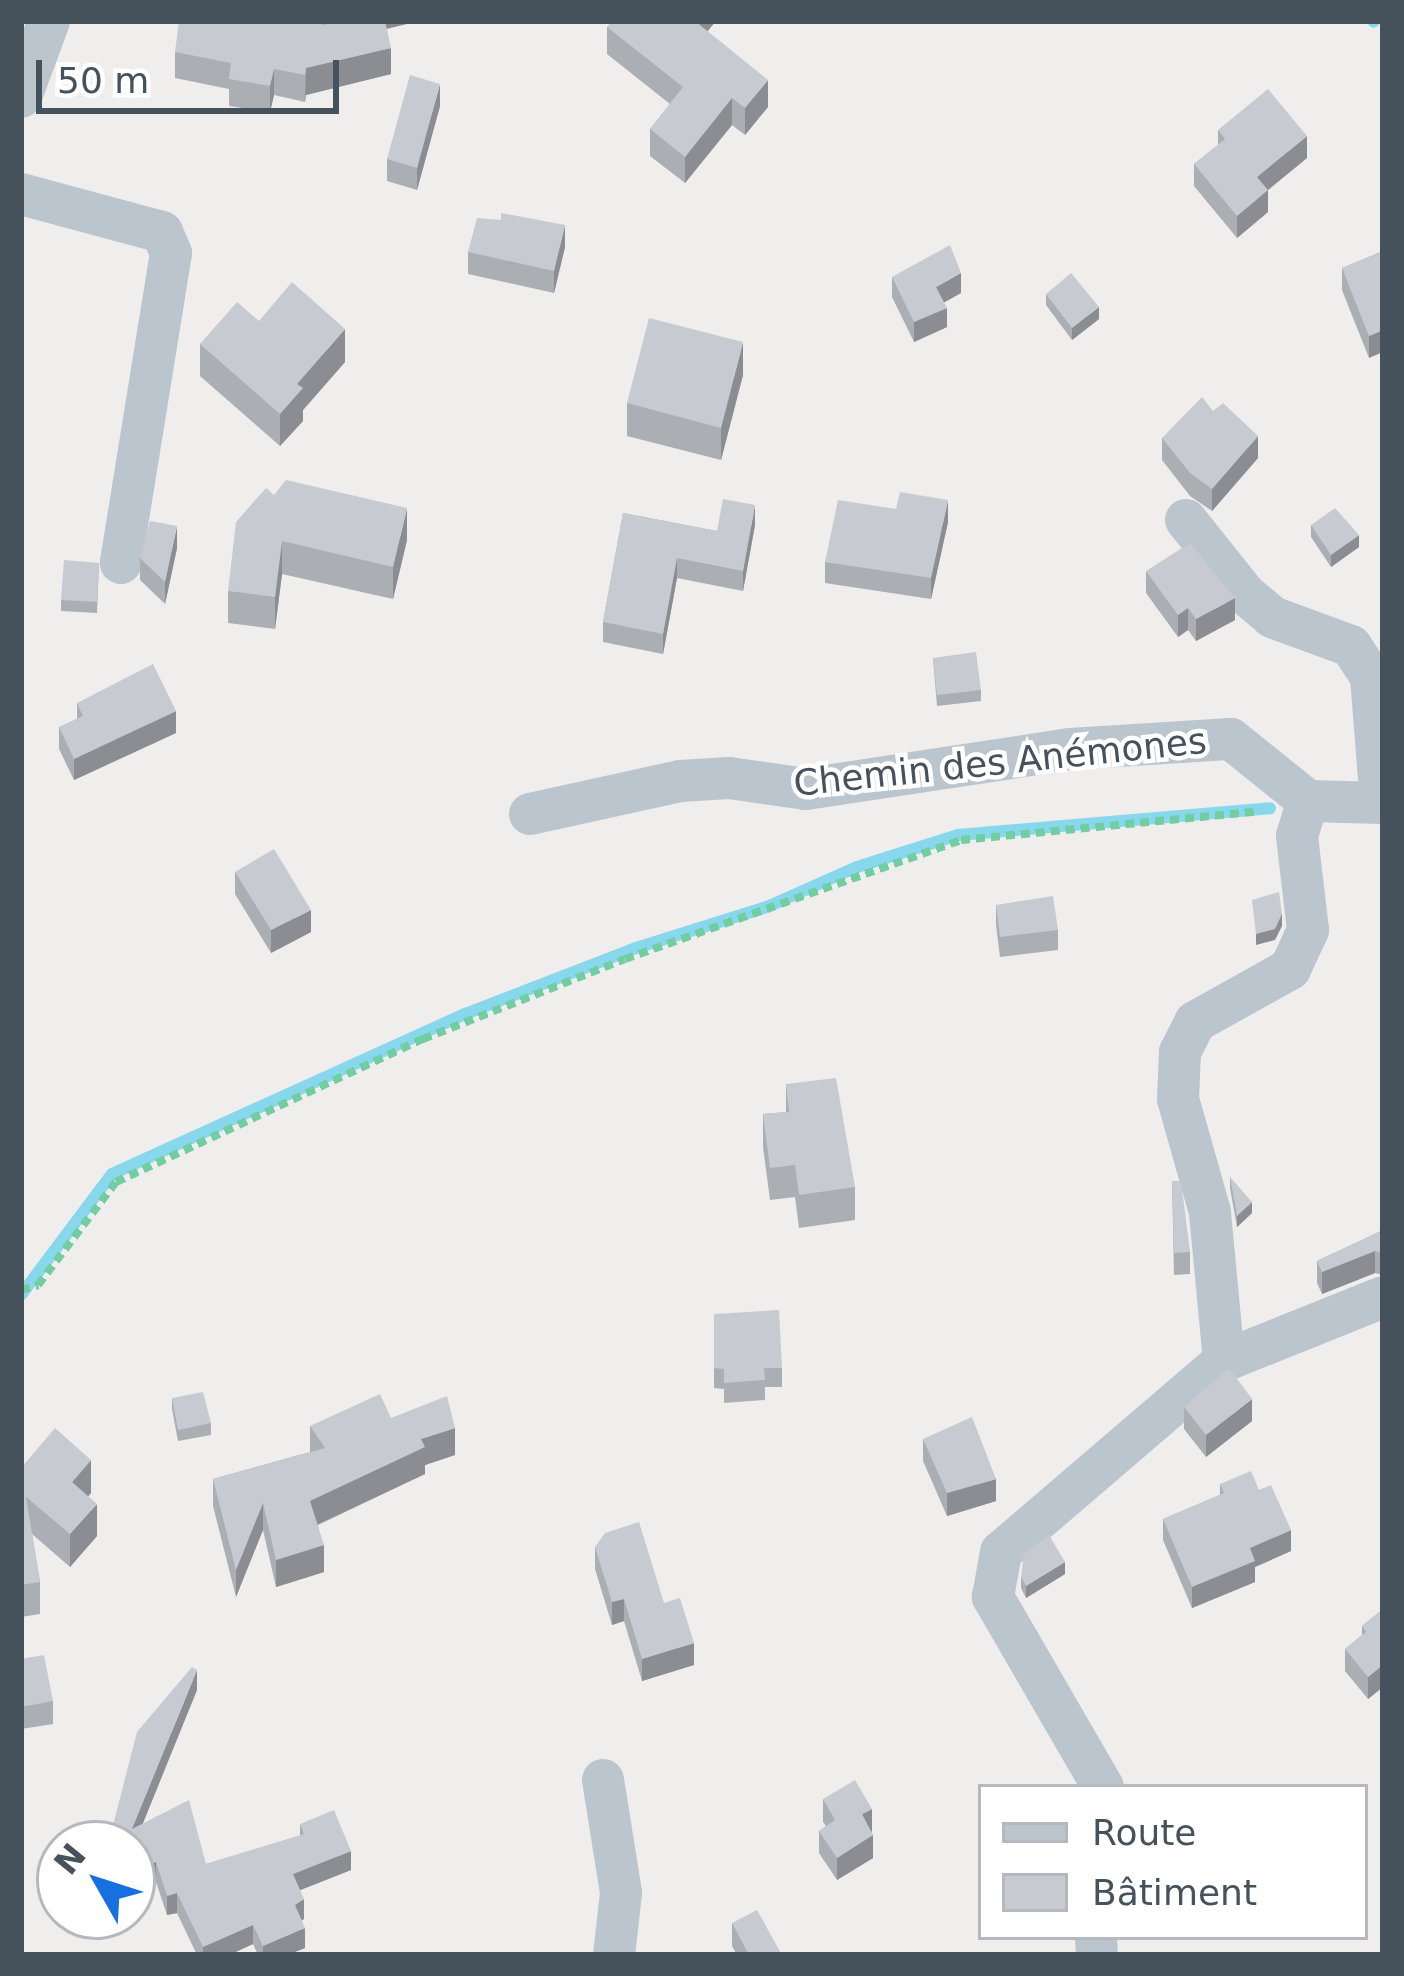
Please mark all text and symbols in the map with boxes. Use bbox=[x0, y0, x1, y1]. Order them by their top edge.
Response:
scale bar bbox=[42, 36, 345, 110]
text: 50 m bbox=[57, 60, 149, 101]
street label: Chemin des Anémones bbox=[791, 719, 1209, 805]
legend bbox=[978, 1784, 1368, 1940]
text: Route bbox=[1092, 1812, 1197, 1853]
north arrow bbox=[36, 1820, 156, 1940]
text: N bbox=[46, 1836, 94, 1882]
text: Bâtiment bbox=[1092, 1872, 1257, 1913]

